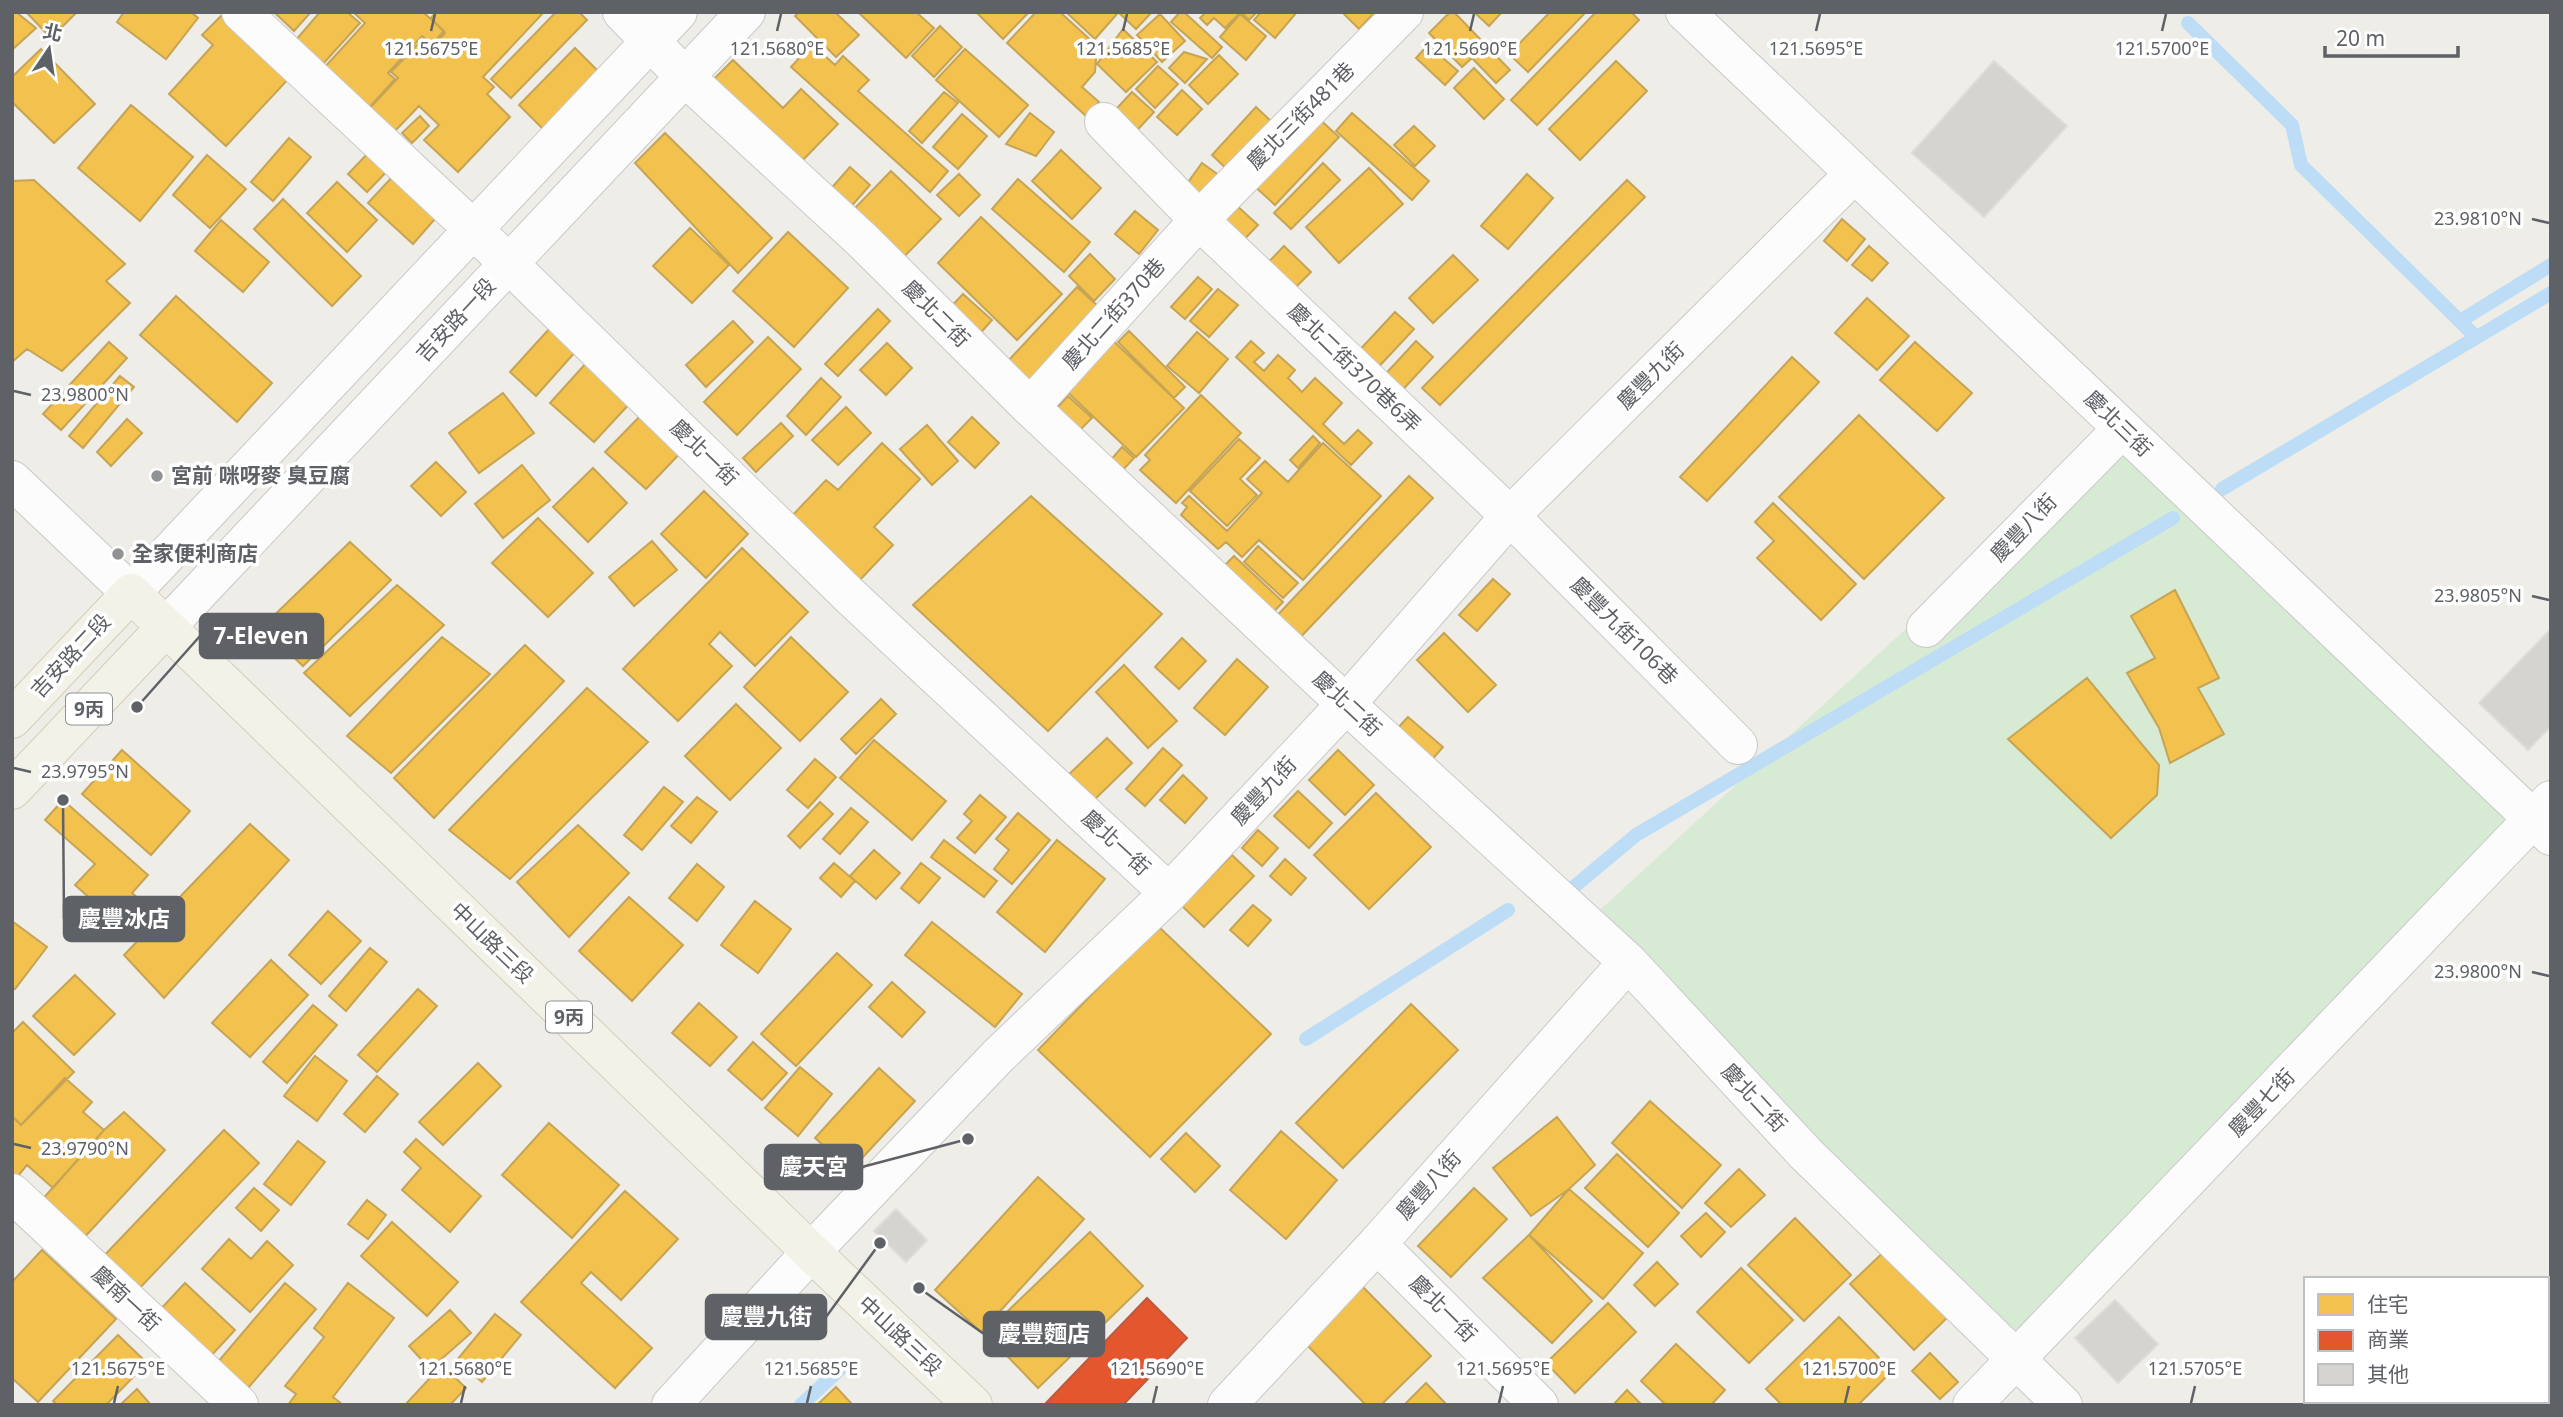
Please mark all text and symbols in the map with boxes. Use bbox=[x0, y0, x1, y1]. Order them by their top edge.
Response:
north arrow bbox=[14, 14, 84, 84]
scale bar bbox=[2325, 14, 2458, 58]
text: 北 bbox=[41, 18, 65, 47]
text: 20 m bbox=[2336, 24, 2385, 52]
text: 121.5675°E bbox=[384, 36, 478, 60]
text: 121.5680°E bbox=[730, 36, 824, 60]
text: 121.5685°E bbox=[1076, 36, 1170, 60]
text: 121.5690°E bbox=[1423, 36, 1517, 60]
text: 121.5695°E bbox=[1769, 36, 1863, 60]
text: 121.5700°E bbox=[2115, 36, 2209, 60]
street label: 慶北三街481巷 bbox=[1241, 56, 1360, 175]
text: 23.9810°N bbox=[2434, 206, 2522, 230]
street label: 慶北二街370巷 bbox=[1056, 252, 1171, 375]
street label: 吉安路一段 bbox=[409, 271, 501, 367]
street label: 慶北二街 bbox=[897, 274, 976, 353]
street label: 慶北二街370巷6弄 bbox=[1282, 297, 1427, 438]
street label: 慶豐九街 bbox=[1611, 336, 1690, 415]
text: 23.9800°N bbox=[41, 382, 129, 406]
street label: 慶北三街 bbox=[2079, 384, 2159, 463]
street label: 慶北一街 bbox=[665, 413, 745, 492]
place label: 宮前 咪呀麥 臭豆腐 bbox=[171, 461, 350, 489]
marker: 宮前 咪呀麥 臭豆腐 bbox=[149, 468, 165, 484]
street label: 慶豐八街 bbox=[1984, 487, 2063, 567]
place label: 全家便利商店 bbox=[132, 539, 258, 567]
marker: 全家便利商店 bbox=[110, 546, 126, 562]
street label: 慶豐九街106巷 bbox=[1565, 571, 1684, 690]
text: 23.9805°N bbox=[2434, 583, 2522, 607]
street label: 吉安路二段 bbox=[24, 607, 116, 703]
callout: 7-Eleven bbox=[200, 614, 323, 658]
text: 7-Eleven bbox=[213, 619, 309, 651]
street label: 慶北二街 bbox=[1307, 664, 1388, 742]
road number: 9丙 bbox=[66, 694, 112, 724]
street label: 慶豐九街 bbox=[1224, 750, 1302, 831]
text: 23.9795°N bbox=[41, 759, 129, 783]
street label: 慶北一街 bbox=[1076, 803, 1157, 881]
street label: 中山路三段 bbox=[445, 896, 540, 989]
callout: 慶豐冰店 bbox=[64, 897, 184, 941]
text: 慶豐冰店 bbox=[78, 902, 170, 934]
text: 23.9800°N bbox=[2434, 959, 2522, 983]
road number: 9丙 bbox=[546, 1001, 592, 1032]
street label: 慶北二街 bbox=[1716, 1057, 1794, 1138]
street label: 慶豐七街 bbox=[2222, 1062, 2301, 1142]
text: 23.9790°N bbox=[41, 1136, 129, 1160]
street label: 慶豐八街 bbox=[1390, 1144, 1467, 1225]
callout: 慶天宮 bbox=[765, 1145, 862, 1189]
text: 慶天宮 bbox=[780, 1150, 849, 1182]
street label: 慶南一街 bbox=[86, 1259, 167, 1337]
street label: 慶北一街 bbox=[1404, 1269, 1483, 1348]
legend bbox=[2304, 1277, 2549, 1403]
street label: 中山路三段 bbox=[853, 1289, 949, 1381]
text: 住宅 bbox=[2367, 1290, 2409, 1318]
callout: 慶豐九街 bbox=[706, 1295, 826, 1339]
text: 慶豐九街 bbox=[720, 1300, 812, 1332]
callout: 慶豐麵店 bbox=[984, 1312, 1104, 1356]
text: 慶豐麵店 bbox=[998, 1317, 1090, 1349]
text: 商業 bbox=[2367, 1325, 2409, 1353]
text: 121.5675°E bbox=[71, 1356, 165, 1380]
text: 121.5680°E bbox=[418, 1356, 512, 1380]
text: 121.5685°E bbox=[764, 1356, 858, 1380]
text: 121.5690°E bbox=[1110, 1356, 1204, 1380]
text: 121.5695°E bbox=[1456, 1356, 1550, 1380]
text: 121.5700°E bbox=[1802, 1356, 1896, 1380]
text: 121.5705°E bbox=[2148, 1356, 2242, 1380]
text: 其他 bbox=[2367, 1360, 2409, 1388]

